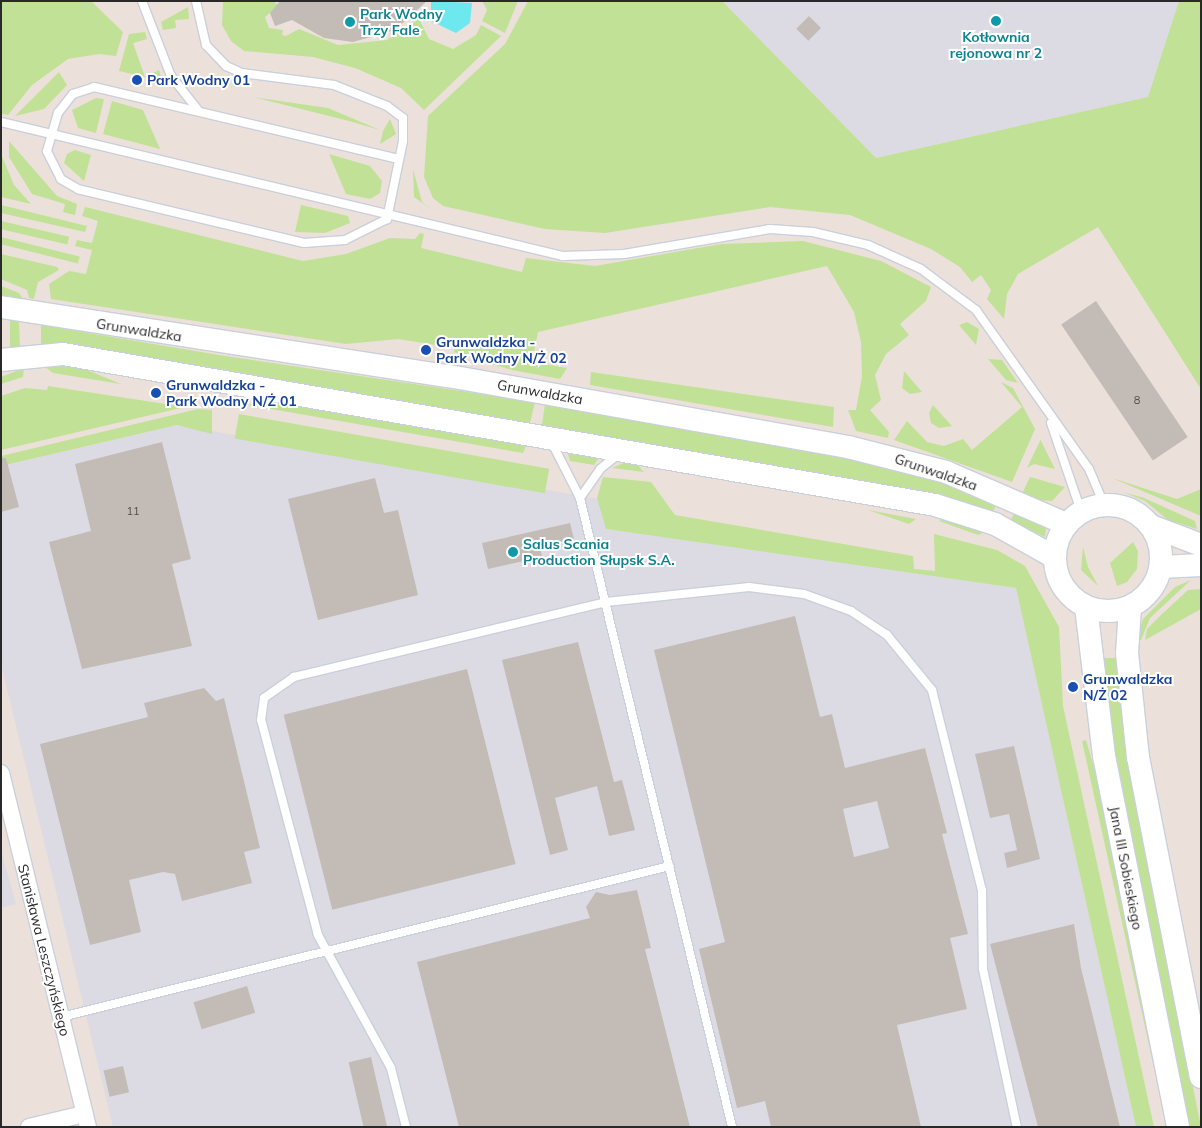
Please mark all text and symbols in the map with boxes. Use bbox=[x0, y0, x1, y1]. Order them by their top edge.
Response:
place label: Park Wodny Trzy Fale bbox=[360, 6, 443, 38]
marker: Kotłownia rejonowa nr 2 bbox=[990, 15, 1002, 27]
marker: Park Wodny Trzy Fale bbox=[344, 16, 356, 28]
place label: Kotłownia rejonowa nr 2 bbox=[950, 29, 1042, 62]
place label: Park Wodny 01 bbox=[147, 72, 250, 88]
marker: Park Wodny 01 bbox=[131, 74, 143, 86]
street label: Grunwaldzka bbox=[95, 315, 183, 345]
place label: Grunwaldzka - Park Wodny N/Ż 02 bbox=[436, 334, 567, 367]
marker: Grunwaldzka - Park Wodny N/Ż 02 bbox=[420, 344, 432, 356]
street label: Grunwaldzka bbox=[496, 376, 584, 408]
place label: Grunwaldzka - Park Wodny N/Ż 01 bbox=[166, 377, 297, 410]
marker: Grunwaldzka - Park Wodny N/Ż 01 bbox=[150, 387, 162, 399]
house number: 8 bbox=[1134, 393, 1140, 407]
street label: Grunwaldzka bbox=[892, 450, 980, 494]
house number: 11 bbox=[126, 504, 140, 518]
place label: Salus Scania Production Słupsk S.A. bbox=[523, 536, 675, 568]
marker: Salus Scania Production Słupsk S.A. bbox=[507, 546, 519, 558]
place label: Grunwaldzka N/Ż 02 bbox=[1083, 671, 1173, 704]
marker: Grunwaldzka N/Ż 02 bbox=[1067, 681, 1079, 693]
street label: Jana III Sobieskiego bbox=[1106, 805, 1146, 931]
street label: Stanisława Leszczyńskiego bbox=[14, 862, 74, 1038]

